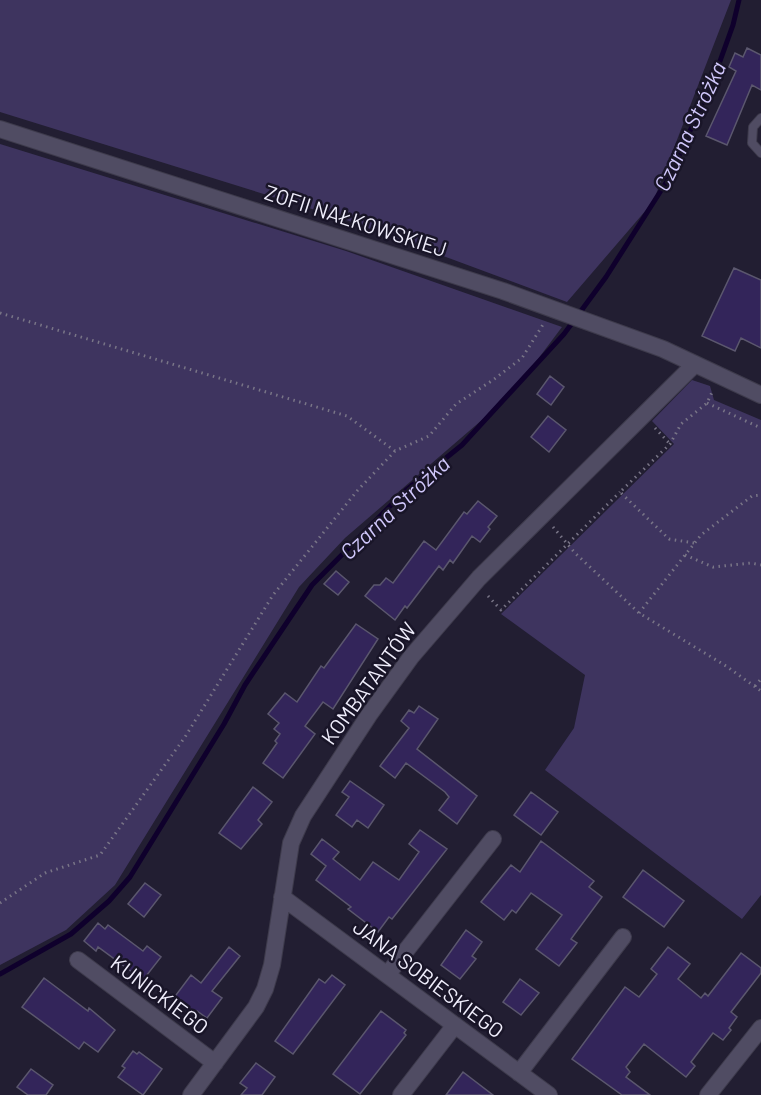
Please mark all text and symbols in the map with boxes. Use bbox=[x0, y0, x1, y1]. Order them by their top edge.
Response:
water label: Czarna Stróżka bbox=[648, 57, 730, 195]
street label: ZOFII NAŁKOWSKIEJ bbox=[262, 179, 450, 261]
water label: Czarna Stróżka bbox=[334, 450, 454, 564]
street label: KOMBATANTÓW bbox=[315, 617, 421, 749]
street label: JANA SOBIESKIEGO bbox=[349, 913, 509, 1043]
street label: KUNICKIEGO bbox=[106, 949, 214, 1039]

